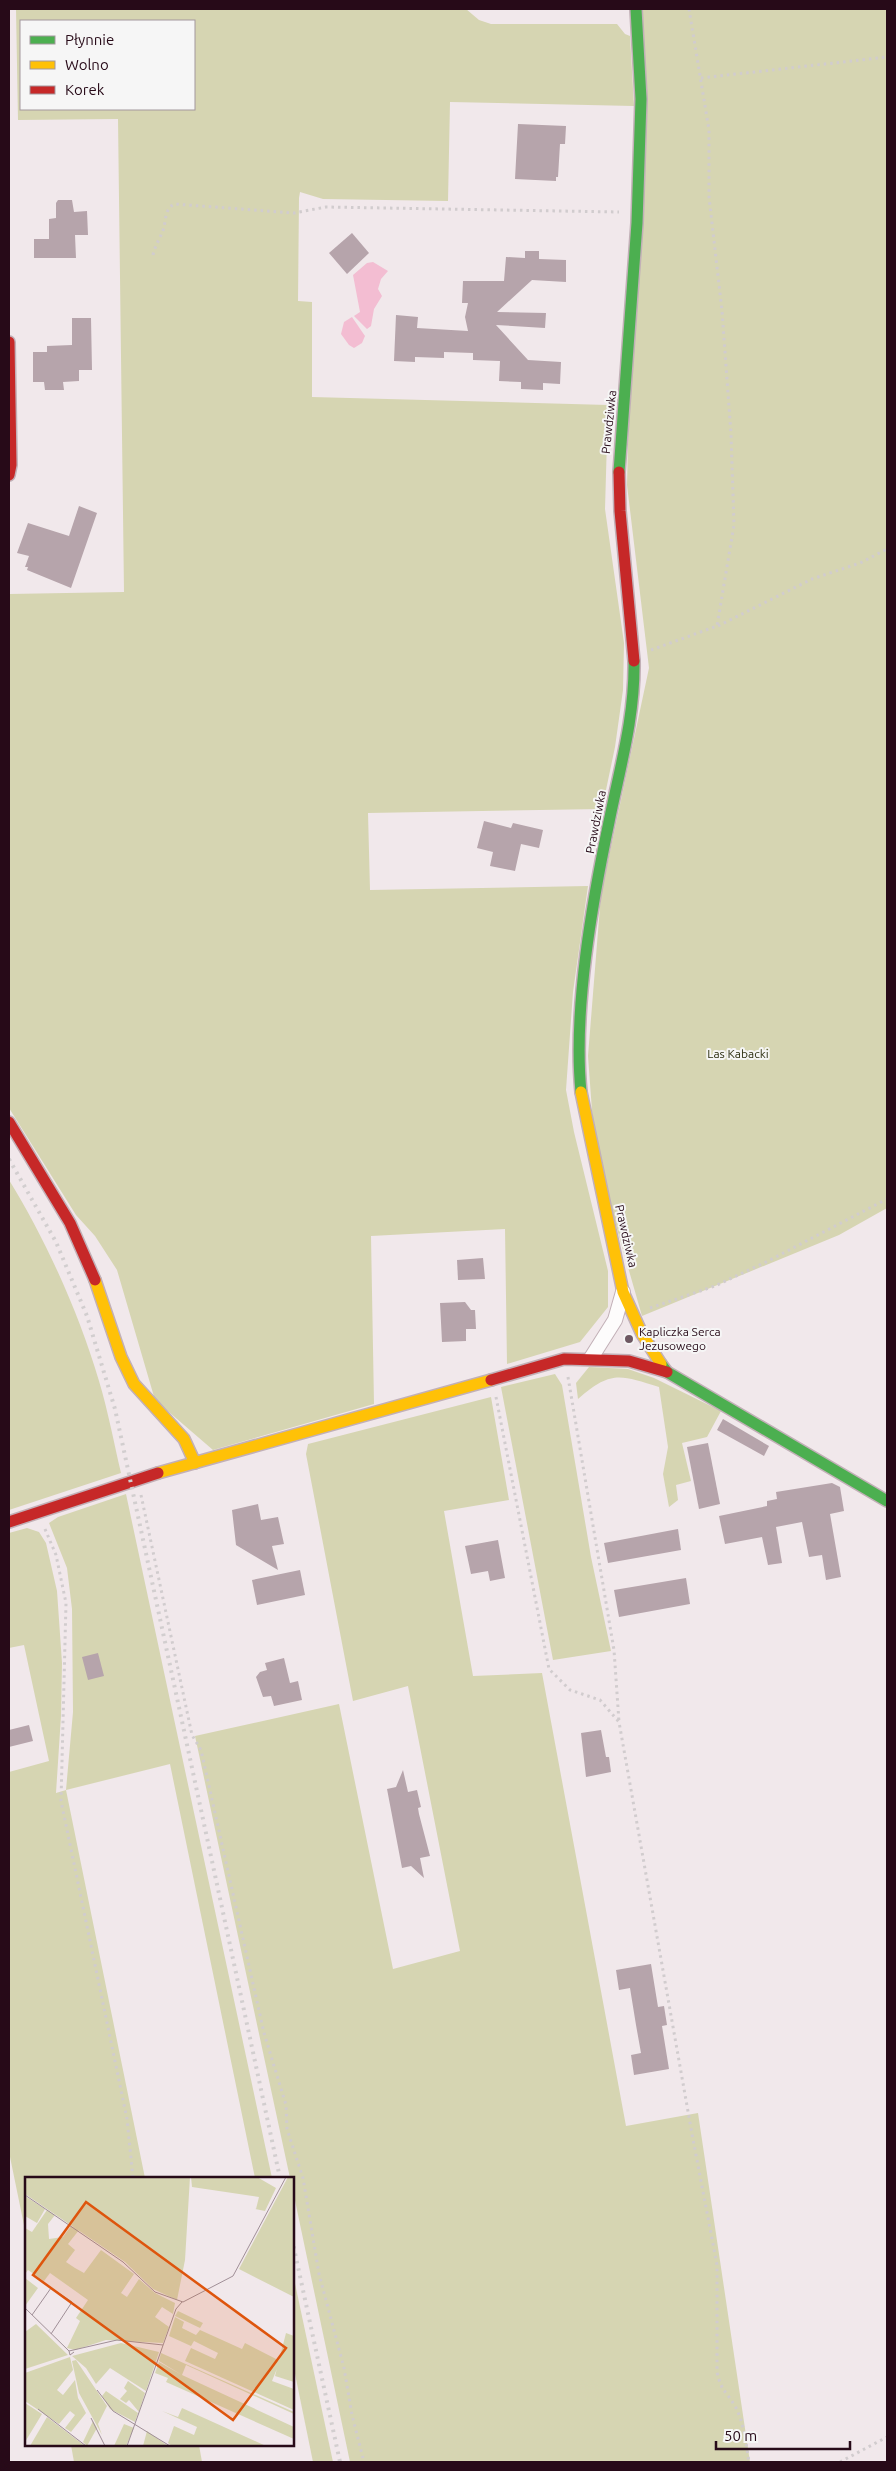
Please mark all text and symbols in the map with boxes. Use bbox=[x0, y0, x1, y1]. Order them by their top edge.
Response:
legend bbox=[20, 20, 195, 110]
text: Płynnie bbox=[65, 31, 114, 48]
text: Wolno bbox=[65, 56, 109, 73]
text: Korek bbox=[65, 81, 105, 98]
street label: Prawdziwka bbox=[599, 389, 618, 455]
street label: Prawdziwka bbox=[583, 789, 608, 855]
park label: Las Kabacki bbox=[707, 1047, 769, 1060]
street label: Prawdziwka bbox=[613, 1203, 640, 1269]
place label: Kapliczka Serca Jezusowego bbox=[639, 1325, 721, 1352]
marker: Kapliczka Serca Jezusowego bbox=[623, 1333, 635, 1345]
inset map bbox=[25, 2177, 294, 2446]
scale bar bbox=[716, 2418, 850, 2450]
text: 50 m bbox=[724, 2427, 757, 2444]

